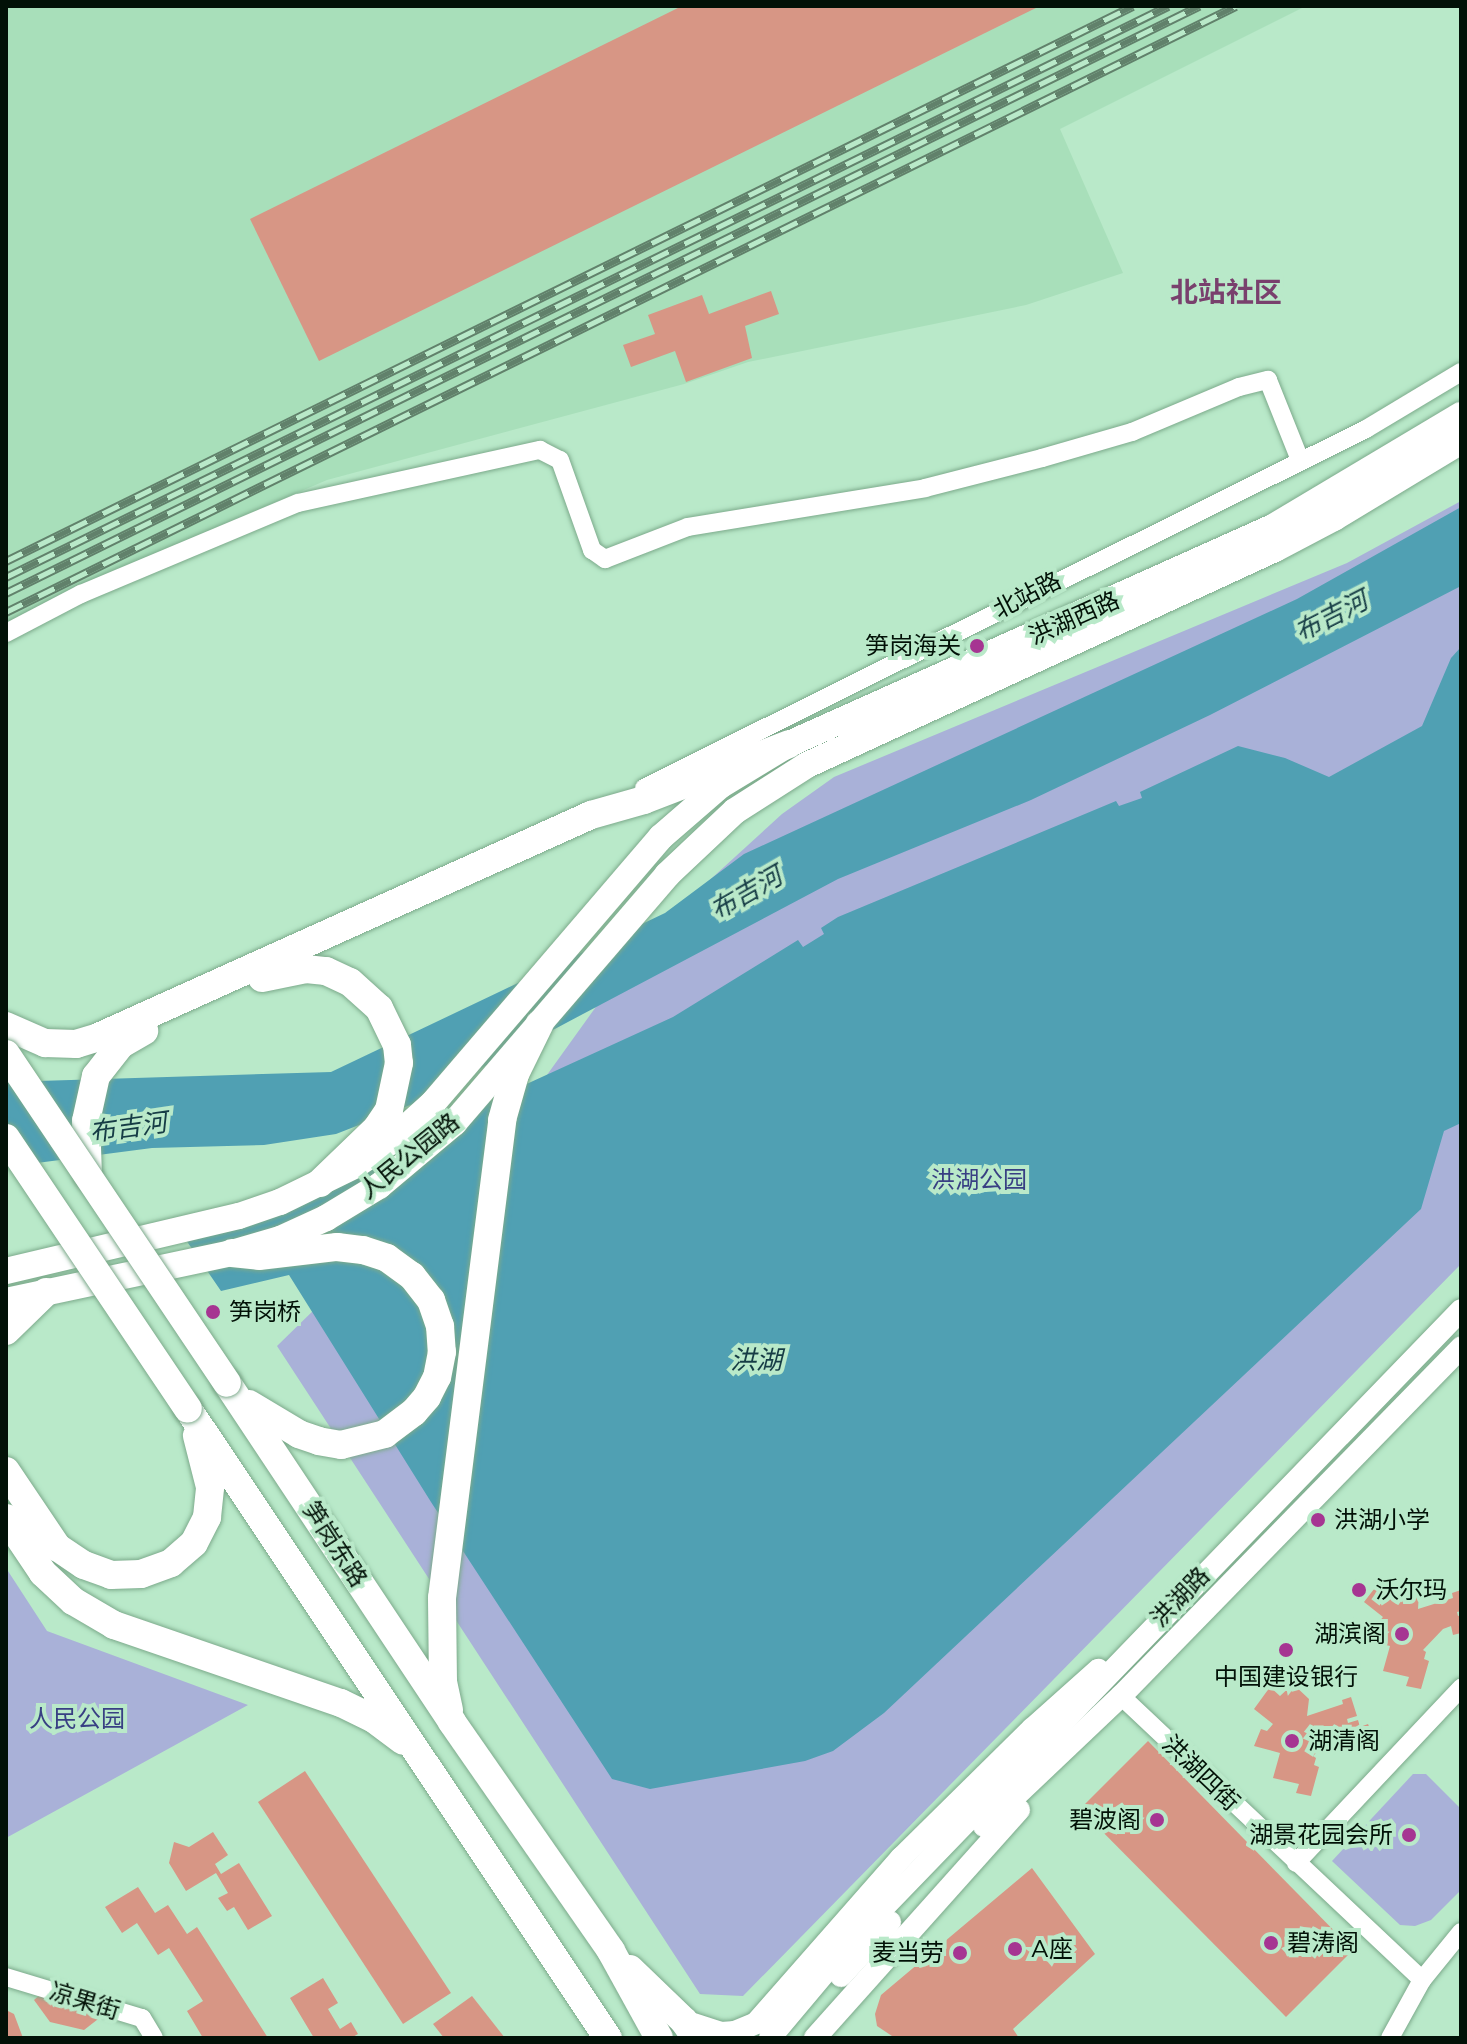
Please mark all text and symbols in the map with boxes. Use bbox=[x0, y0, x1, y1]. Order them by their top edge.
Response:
district label: 北站社区 bbox=[1170, 275, 1282, 309]
street label: 北站路 bbox=[988, 566, 1066, 624]
water label: 布吉河 bbox=[1289, 584, 1373, 648]
street label: 洪湖西路 bbox=[1024, 585, 1124, 651]
place label: 笋岗海关 bbox=[865, 632, 961, 660]
marker: 笋岗海关 bbox=[968, 637, 986, 655]
water label: 布吉河 bbox=[704, 860, 788, 926]
water label: 布吉河 bbox=[87, 1106, 169, 1148]
street label: 人民公园路 bbox=[353, 1107, 465, 1205]
park label: 洪湖公园 bbox=[931, 1166, 1027, 1194]
place label: 笋岗桥 bbox=[229, 1298, 301, 1326]
marker: 笋岗桥 bbox=[204, 1303, 222, 1321]
water label: 洪湖 bbox=[730, 1344, 782, 1376]
street label: 笋岗东路 bbox=[297, 1496, 373, 1592]
place label: 洪湖小学 bbox=[1334, 1506, 1430, 1534]
marker: 洪湖小学 bbox=[1309, 1511, 1327, 1529]
street label: 洪湖路 bbox=[1145, 1561, 1215, 1633]
place label: 沃尔玛 bbox=[1375, 1576, 1447, 1604]
marker: 沃尔玛 bbox=[1350, 1581, 1368, 1599]
place label: 湖滨阁 bbox=[1314, 1620, 1386, 1648]
marker: 湖滨阁 bbox=[1393, 1625, 1411, 1643]
marker: 中国建设银行 bbox=[1277, 1641, 1295, 1659]
place label: 中国建设银行 bbox=[1214, 1663, 1358, 1691]
park label: 人民公园 bbox=[29, 1705, 125, 1733]
place label: 湖清阁 bbox=[1308, 1727, 1380, 1755]
street label: 洪湖四街 bbox=[1156, 1729, 1246, 1817]
marker: 湖清阁 bbox=[1283, 1732, 1301, 1750]
place label: 碧波阁 bbox=[1069, 1806, 1141, 1834]
marker: 碧波阁 bbox=[1148, 1811, 1166, 1829]
place label: 湖景花园会所 bbox=[1249, 1821, 1393, 1849]
marker: 湖景花园会所 bbox=[1400, 1826, 1418, 1844]
place label: 碧涛阁 bbox=[1287, 1929, 1359, 1957]
marker: 碧涛阁 bbox=[1262, 1934, 1280, 1952]
place label: A座 bbox=[1031, 1935, 1073, 1963]
place label: 麦当劳 bbox=[872, 1939, 944, 1967]
marker: A座 bbox=[1006, 1940, 1024, 1958]
marker: 麦当劳 bbox=[951, 1944, 969, 1962]
street label: 凉果街 bbox=[46, 1977, 124, 2025]

